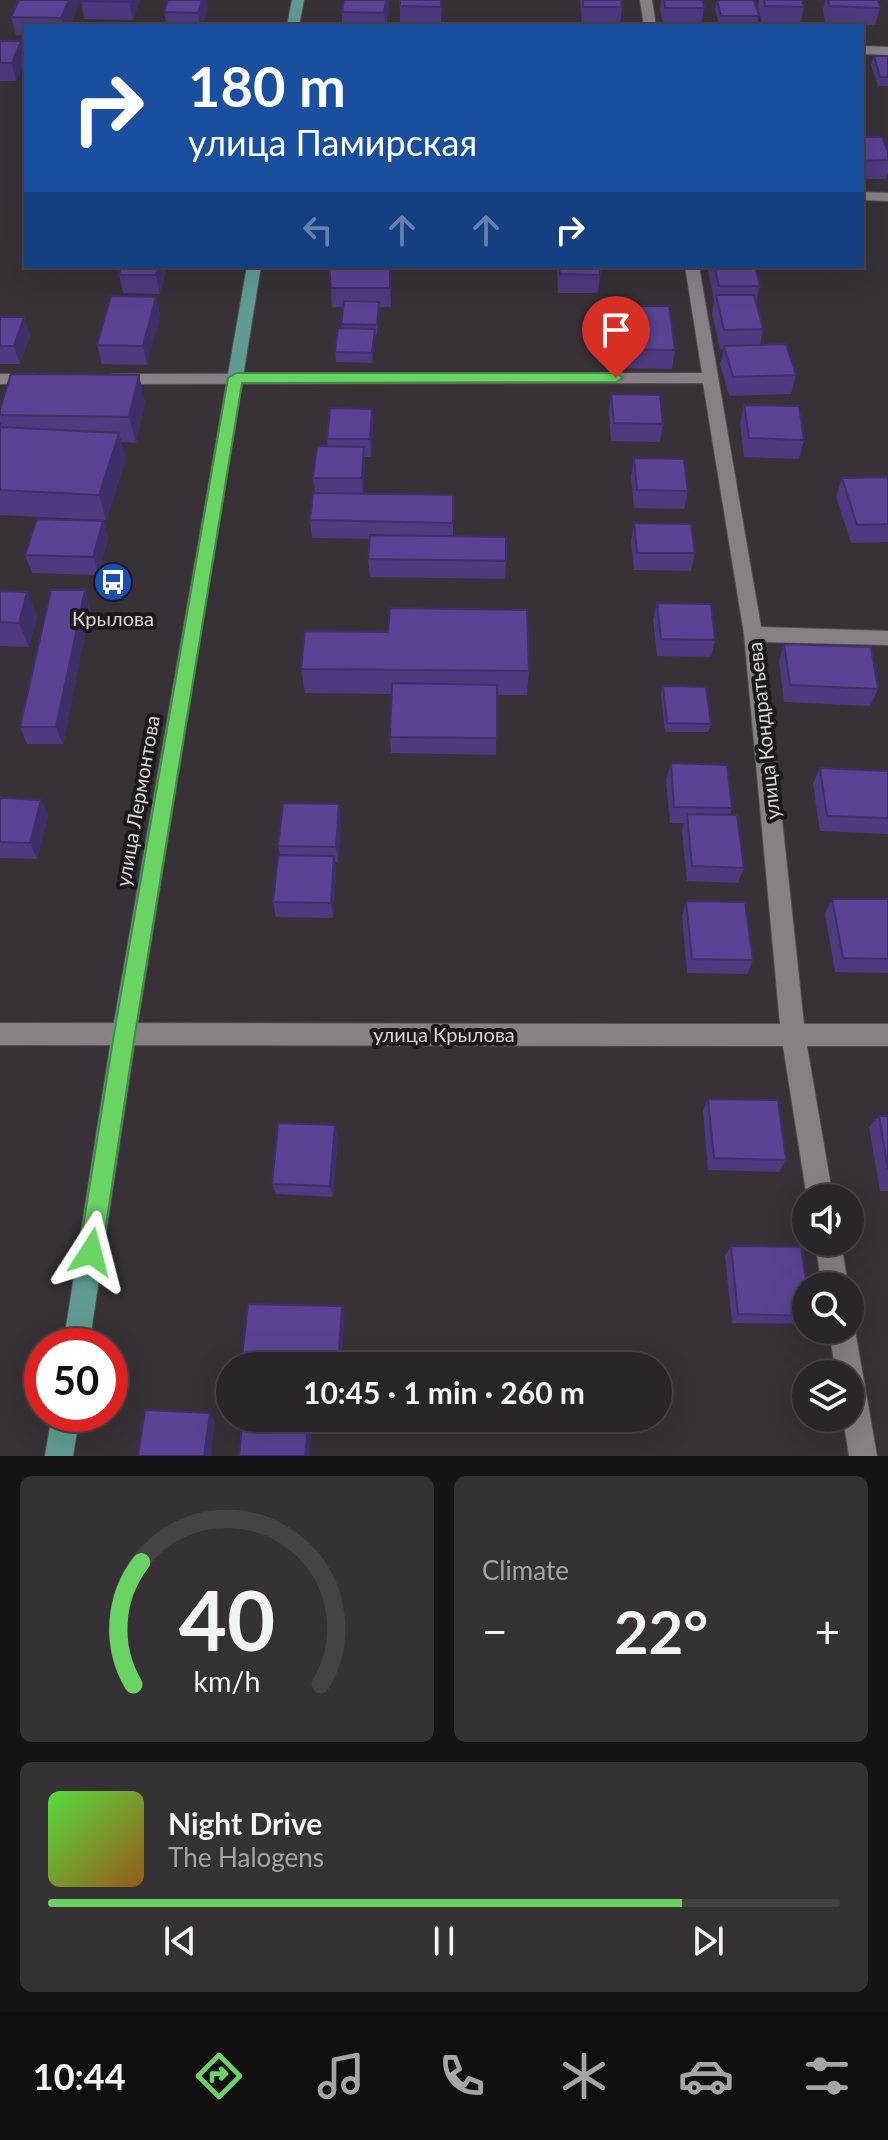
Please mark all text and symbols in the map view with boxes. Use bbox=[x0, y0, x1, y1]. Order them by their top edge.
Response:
text: 180 m bbox=[188, 52, 346, 119]
icon: right bbox=[56, 56, 160, 160]
text: улица Памирская bbox=[188, 120, 477, 164]
icon: left bbox=[296, 208, 340, 252]
icon: ahead bbox=[380, 208, 424, 252]
icon: ahead bbox=[464, 208, 508, 252]
icon: right bbox=[548, 208, 592, 252]
pin bbox=[582, 296, 650, 378]
icon: arrive bbox=[594, 308, 638, 352]
bus stop icon: Крылова bbox=[92, 561, 134, 603]
place label: Крылова bbox=[72, 606, 154, 630]
street label: улица Кондратьева bbox=[742, 641, 784, 821]
street label: улица Лермонтова bbox=[110, 714, 164, 888]
street label: улица Крылова bbox=[373, 1022, 515, 1046]
map controls bbox=[792, 1184, 864, 1432]
button: sound bbox=[792, 1184, 864, 1256]
position arrow bbox=[49, 1210, 133, 1294]
button: search bbox=[792, 1272, 864, 1344]
speed limit sign: 50 bbox=[24, 1328, 128, 1432]
button: layers bbox=[792, 1360, 864, 1432]
text: 10:45 · 1 min · 260 m bbox=[303, 1374, 585, 1410]
text: Climate bbox=[482, 1554, 569, 1586]
text: 40 bbox=[179, 1569, 275, 1669]
text: 22° bbox=[614, 1595, 708, 1667]
text: − bbox=[482, 1605, 508, 1657]
text: + bbox=[814, 1605, 840, 1657]
text: km/h bbox=[194, 1664, 260, 1698]
text: Night Drive bbox=[168, 1805, 322, 1841]
text: The Halogens bbox=[168, 1841, 324, 1873]
icon: previous bbox=[158, 1919, 202, 1963]
icon: pause bbox=[422, 1919, 466, 1963]
icon: next bbox=[686, 1919, 730, 1963]
icon: directions bbox=[191, 2048, 247, 2104]
icon: music bbox=[313, 2048, 369, 2104]
icon: phone bbox=[434, 2048, 490, 2104]
icon: climate bbox=[556, 2048, 612, 2104]
icon: car bbox=[678, 2048, 734, 2104]
icon: filters bbox=[799, 2048, 855, 2104]
text: 10:44 bbox=[33, 2054, 126, 2098]

